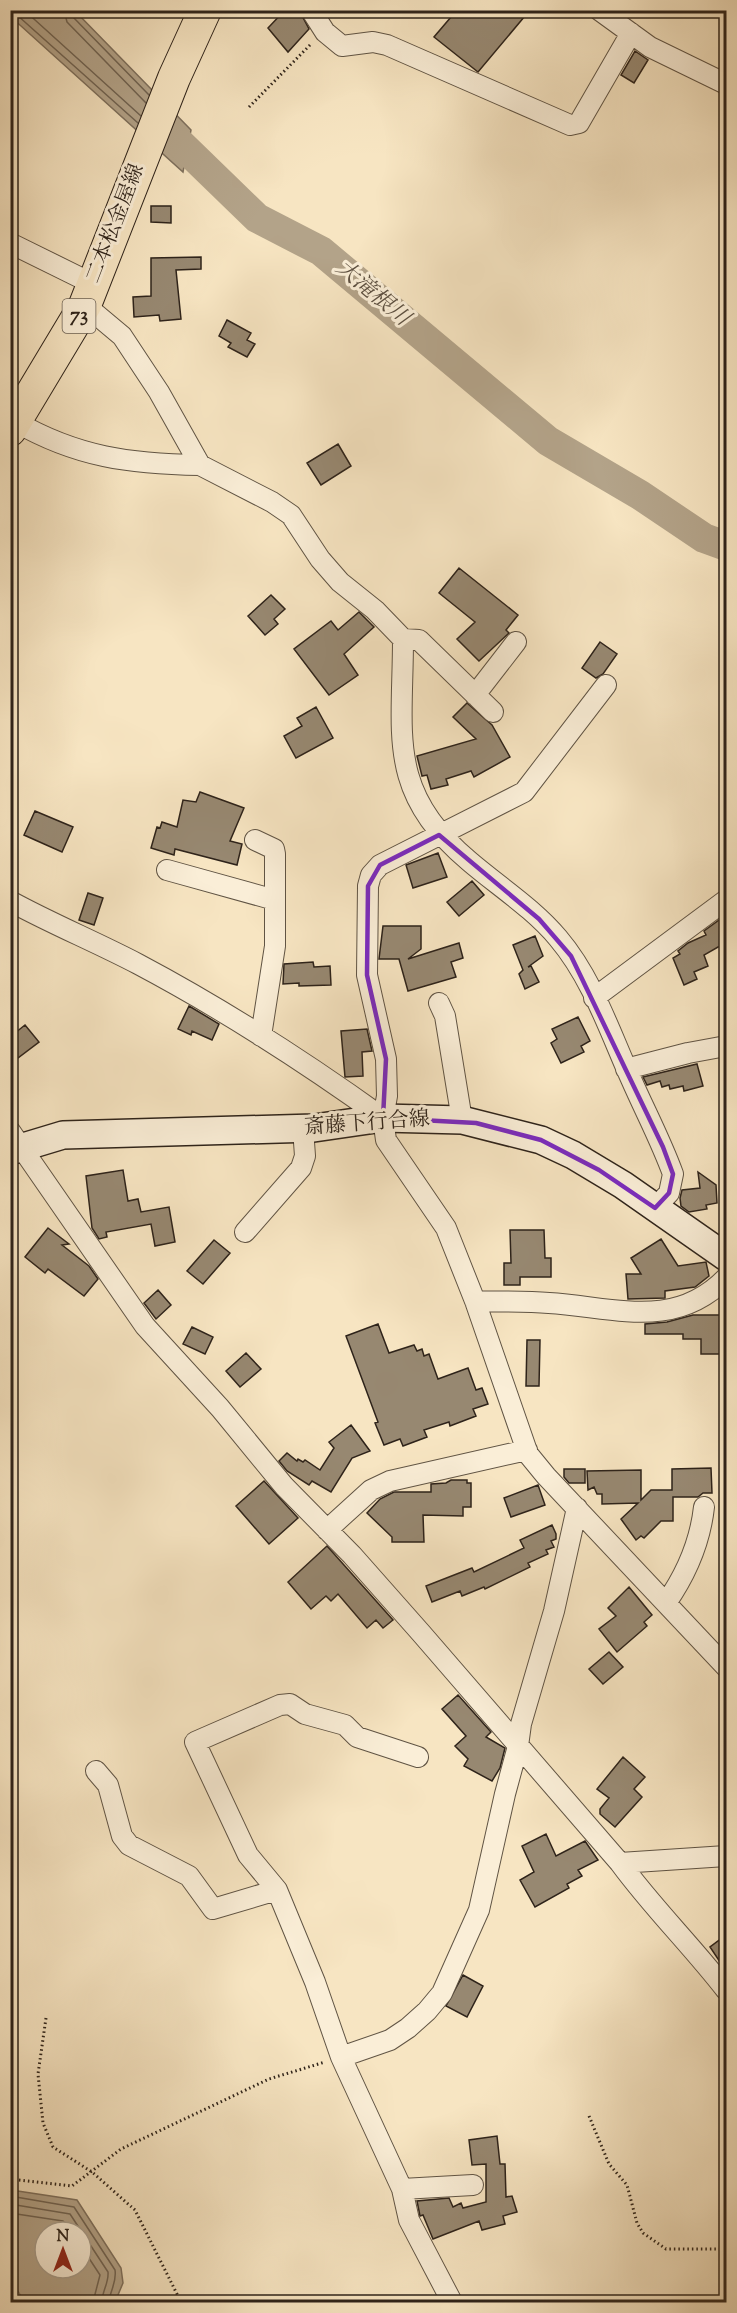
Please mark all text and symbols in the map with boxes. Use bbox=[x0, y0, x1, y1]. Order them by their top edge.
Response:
street label: 二本松金屋線 bbox=[79, 160, 153, 288]
water label: 大滝根川 bbox=[328, 253, 418, 336]
road number: 73 bbox=[62, 299, 96, 333]
street label: 斎藤下行合線 bbox=[303, 1105, 431, 1143]
north arrow bbox=[33, 2220, 93, 2280]
text: N bbox=[57, 2226, 70, 2249]

